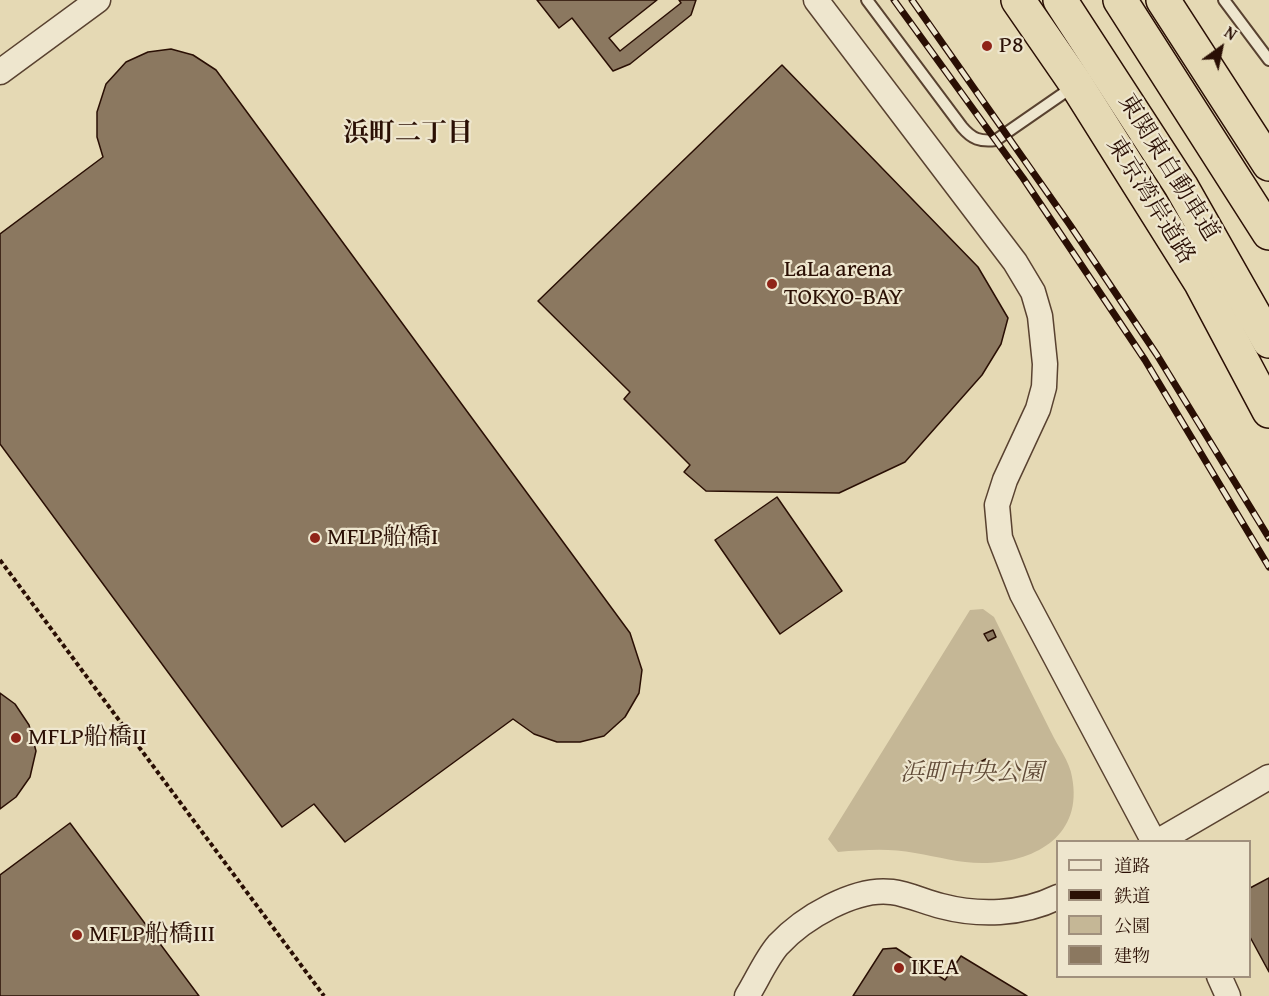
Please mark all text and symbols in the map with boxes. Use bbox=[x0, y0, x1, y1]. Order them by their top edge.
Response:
north arrow bbox=[1191, 18, 1251, 78]
text: N bbox=[1220, 20, 1242, 46]
place label: P8 bbox=[999, 32, 1023, 60]
marker: P8 bbox=[980, 39, 994, 53]
street label: 東関東自動車道 bbox=[1111, 89, 1225, 247]
district label: 浜町二丁目 bbox=[343, 118, 473, 150]
street label: 東京湾岸道路 bbox=[1100, 132, 1200, 270]
place label: LaLa arena TOKYO-BAY bbox=[784, 256, 903, 312]
marker: LaLa arena TOKYO-BAY bbox=[765, 277, 779, 291]
place label: MFLP船橋Ⅰ bbox=[327, 524, 438, 552]
marker: MFLP船橋Ⅰ bbox=[308, 531, 322, 545]
place label: MFLP船橋Ⅱ bbox=[28, 724, 147, 752]
marker: MFLP船橋Ⅱ bbox=[9, 731, 23, 745]
park label: 浜町中央公園 bbox=[900, 760, 1044, 788]
legend bbox=[1056, 840, 1251, 978]
text: 道路 bbox=[1114, 852, 1150, 879]
text: 鉄道 bbox=[1114, 882, 1150, 909]
text: 公園 bbox=[1114, 912, 1150, 939]
place label: MFLP船橋Ⅲ bbox=[89, 921, 215, 949]
marker: MFLP船橋Ⅲ bbox=[70, 928, 84, 942]
text: 建物 bbox=[1114, 942, 1150, 969]
place label: IKEA bbox=[911, 954, 959, 982]
marker: IKEA bbox=[892, 961, 906, 975]

